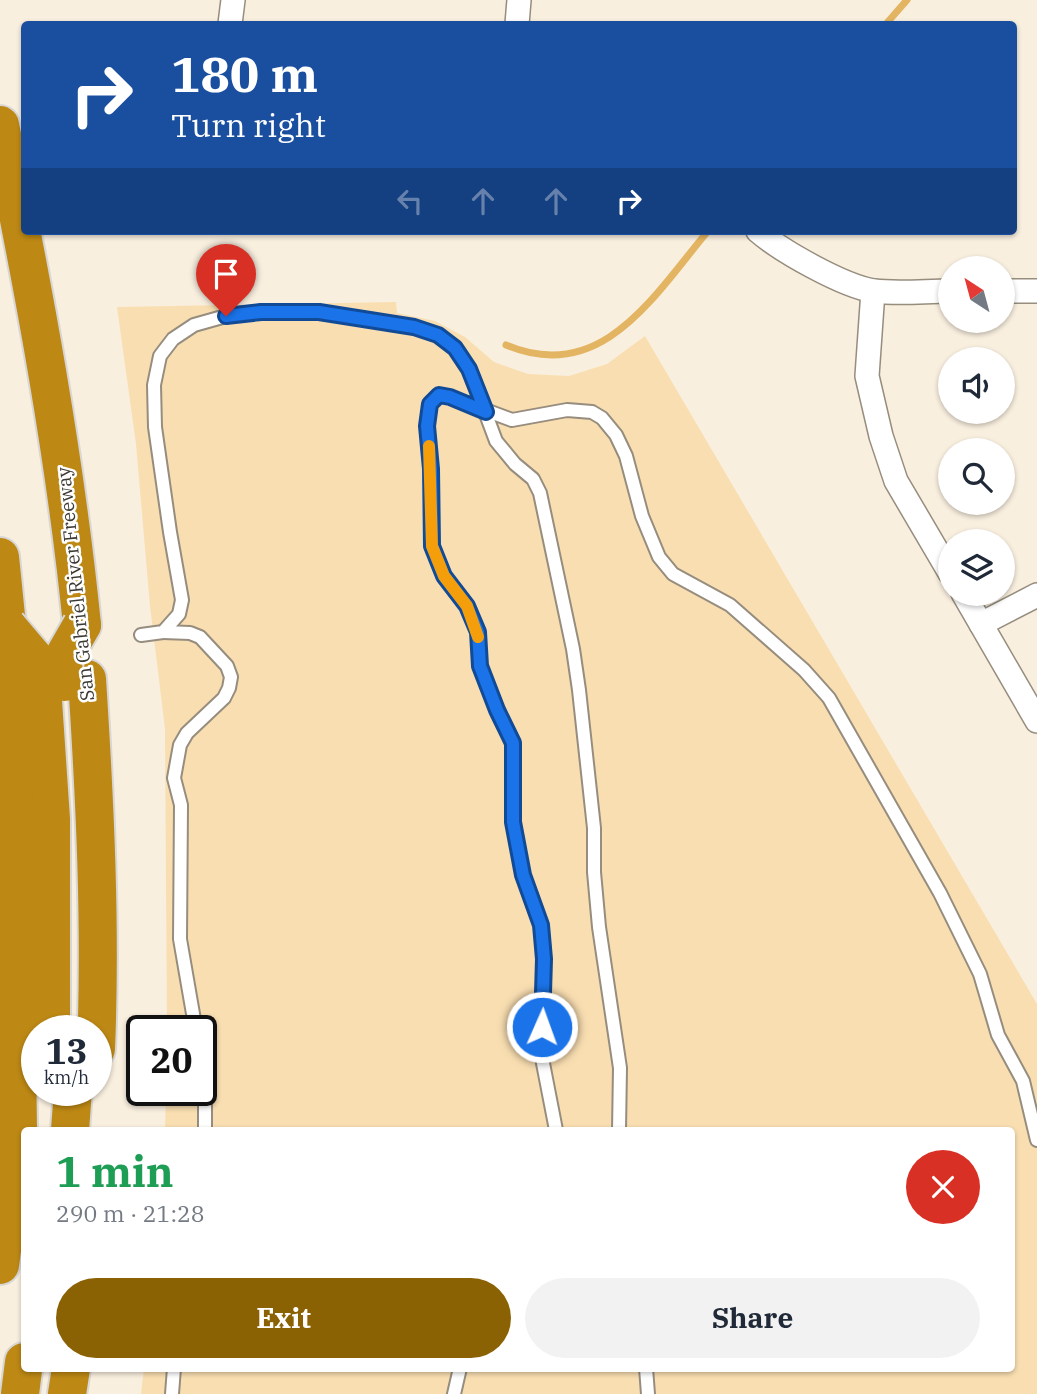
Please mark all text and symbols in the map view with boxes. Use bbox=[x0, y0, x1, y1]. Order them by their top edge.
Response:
text: 180 m bbox=[171, 42, 318, 105]
icon: right bbox=[56, 49, 147, 140]
text: Turn right bbox=[171, 104, 326, 146]
icon: left bbox=[391, 182, 429, 220]
icon: ahead bbox=[464, 182, 502, 220]
icon: ahead bbox=[537, 182, 575, 220]
icon: right bbox=[610, 182, 648, 220]
pin bbox=[196, 244, 256, 316]
icon: arrive bbox=[207, 255, 245, 293]
north arrow bbox=[938, 256, 1015, 332]
map controls bbox=[938, 256, 1015, 606]
button: sound bbox=[938, 347, 1015, 424]
button: search bbox=[938, 438, 1015, 515]
street label: San Gabriel River Freeway bbox=[51, 465, 99, 702]
button: layers bbox=[938, 529, 1015, 606]
position arrow bbox=[505, 990, 579, 1064]
speed limit sign: 20 bbox=[126, 1015, 217, 1106]
text: 13 bbox=[45, 1028, 88, 1074]
text: km/h bbox=[44, 1066, 89, 1089]
text: 1 min bbox=[56, 1144, 174, 1199]
button: close bbox=[906, 1150, 980, 1224]
text: 290 m · 21:28 bbox=[56, 1198, 205, 1228]
button: Exit bbox=[56, 1278, 511, 1358]
button: Share bbox=[525, 1278, 980, 1358]

